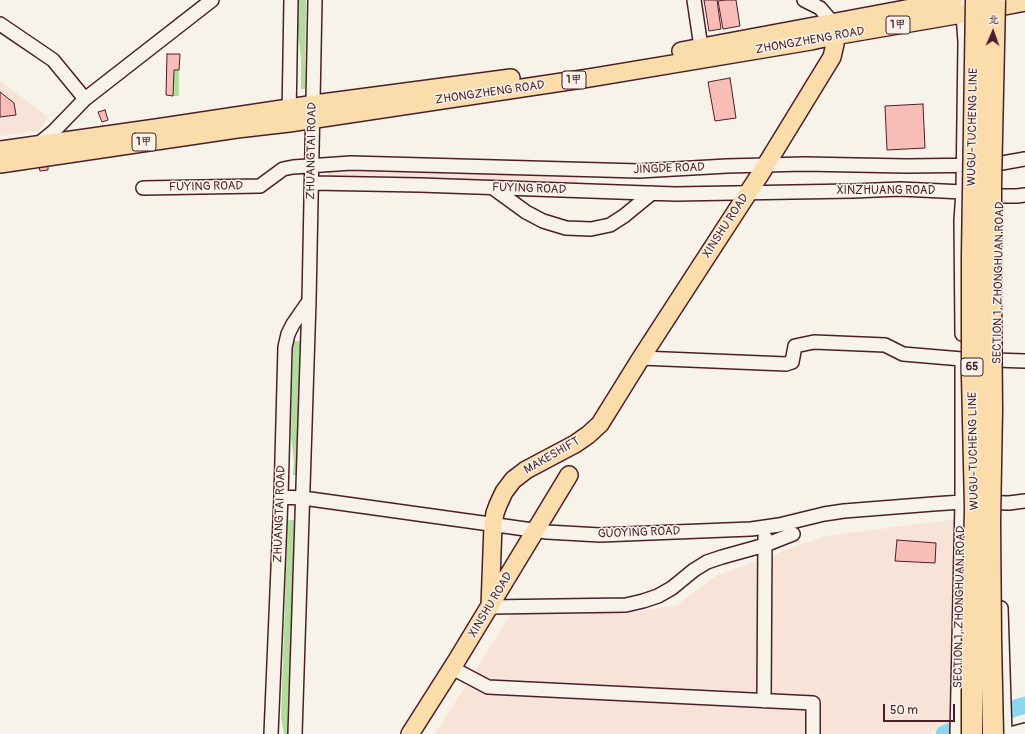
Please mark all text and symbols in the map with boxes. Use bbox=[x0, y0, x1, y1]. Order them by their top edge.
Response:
north arrow bbox=[973, 12, 1013, 52]
text: 北 bbox=[988, 13, 999, 26]
road number: 1甲 bbox=[886, 16, 910, 34]
street label: ZHONGZHENG ROAD bbox=[754, 24, 866, 58]
street label: WUGU-TUCHENG LINE bbox=[965, 68, 981, 186]
road number: 1甲 bbox=[562, 71, 586, 89]
street label: ZHONGZHENG ROAD bbox=[434, 78, 546, 108]
street label: ZHUANGTAI ROAD bbox=[304, 102, 320, 200]
road number: 1甲 bbox=[132, 133, 156, 151]
street label: JINGDE ROAD bbox=[633, 161, 705, 177]
street label: FUYING ROAD bbox=[169, 179, 243, 195]
street label: FUYING ROAD bbox=[492, 181, 566, 197]
street label: XINZHUANG ROAD bbox=[837, 184, 935, 198]
street label: XINSHU ROAD bbox=[700, 191, 752, 261]
street label: SECTION 1, ZHONGHUAN ROAD bbox=[990, 202, 1008, 364]
road number: 65 bbox=[961, 358, 983, 376]
street label: WUGU-TUCHENG LINE bbox=[966, 392, 982, 510]
street label: MAKESHIFT bbox=[522, 434, 582, 478]
street label: ZHUANGTAI ROAD bbox=[271, 465, 289, 563]
street label: GUOYING ROAD bbox=[598, 524, 680, 542]
street label: SECTION 1, ZHONGHUAN ROAD bbox=[951, 526, 969, 688]
street label: XINSHU ROAD bbox=[466, 570, 516, 640]
scale bar bbox=[885, 696, 957, 722]
text: 50 m bbox=[890, 703, 918, 718]

